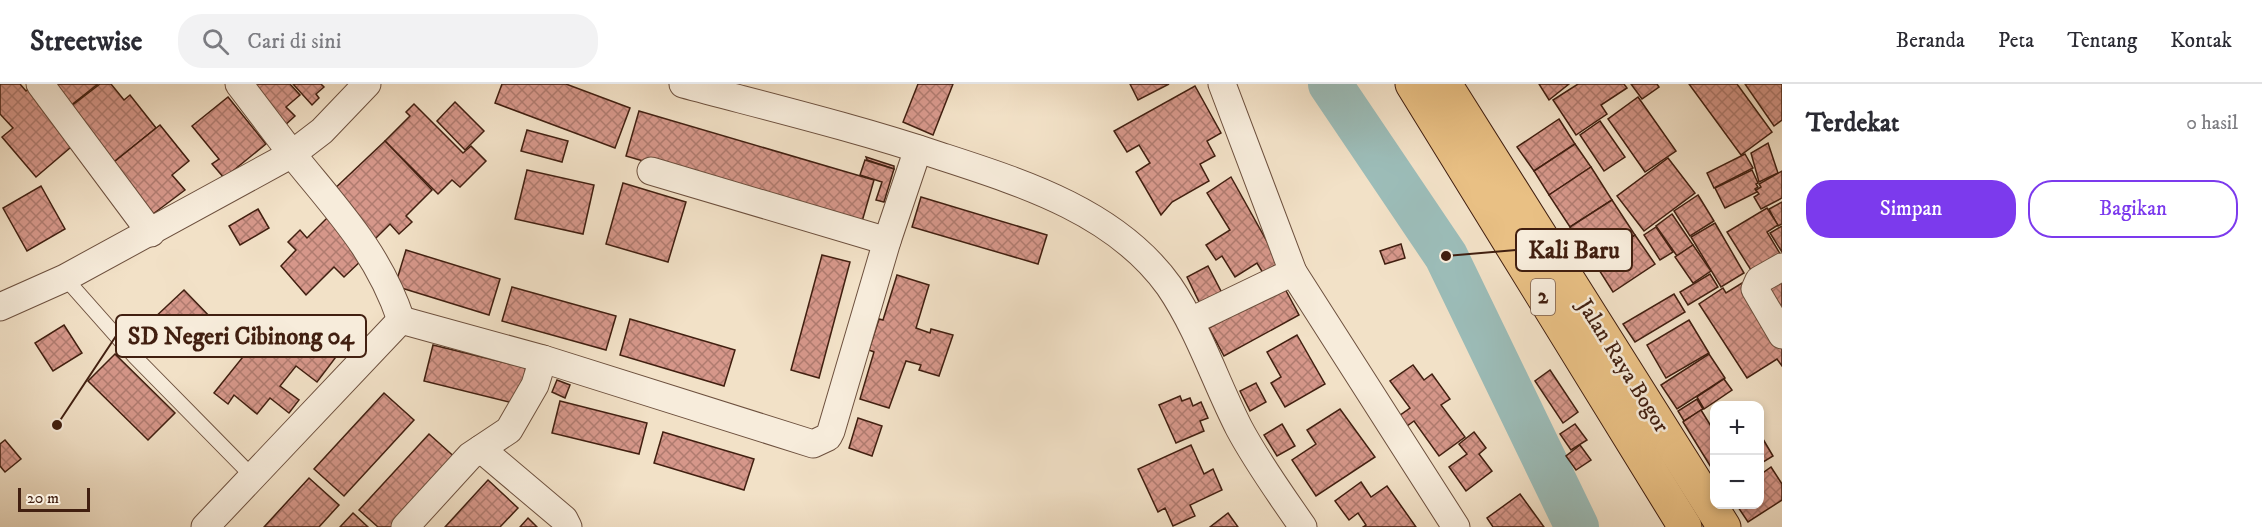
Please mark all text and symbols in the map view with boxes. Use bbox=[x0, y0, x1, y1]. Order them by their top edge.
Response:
search box bbox=[178, 14, 598, 68]
text: Streetwise bbox=[30, 24, 142, 59]
icon: search bbox=[199, 25, 232, 58]
text: Cari di sini bbox=[247, 28, 341, 55]
text: Beranda bbox=[1896, 28, 1965, 54]
text: Peta bbox=[1998, 28, 2034, 54]
text: Tentang bbox=[2067, 28, 2137, 54]
text: Kontak bbox=[2170, 28, 2232, 54]
text: Terdekat bbox=[1806, 107, 1899, 140]
text: 0 hasil bbox=[2186, 111, 2238, 136]
button: Simpan bbox=[1806, 180, 2016, 238]
button: Bagikan bbox=[2028, 180, 2238, 238]
callout: Kali Baru bbox=[1516, 229, 1632, 271]
text: Kali Baru bbox=[1528, 236, 1620, 266]
road number: 2 bbox=[1531, 279, 1555, 315]
street label: Jalan Raya Bogor bbox=[1570, 293, 1675, 438]
callout: SD Negeri Cibinong 04 bbox=[116, 315, 366, 357]
text: SD Negeri Cibinong 04 bbox=[128, 322, 355, 352]
map controls bbox=[1710, 401, 1764, 509]
button: + bbox=[1710, 401, 1764, 455]
button: − bbox=[1710, 455, 1764, 509]
scale bar bbox=[18, 485, 90, 512]
text: 20 m bbox=[27, 488, 59, 508]

